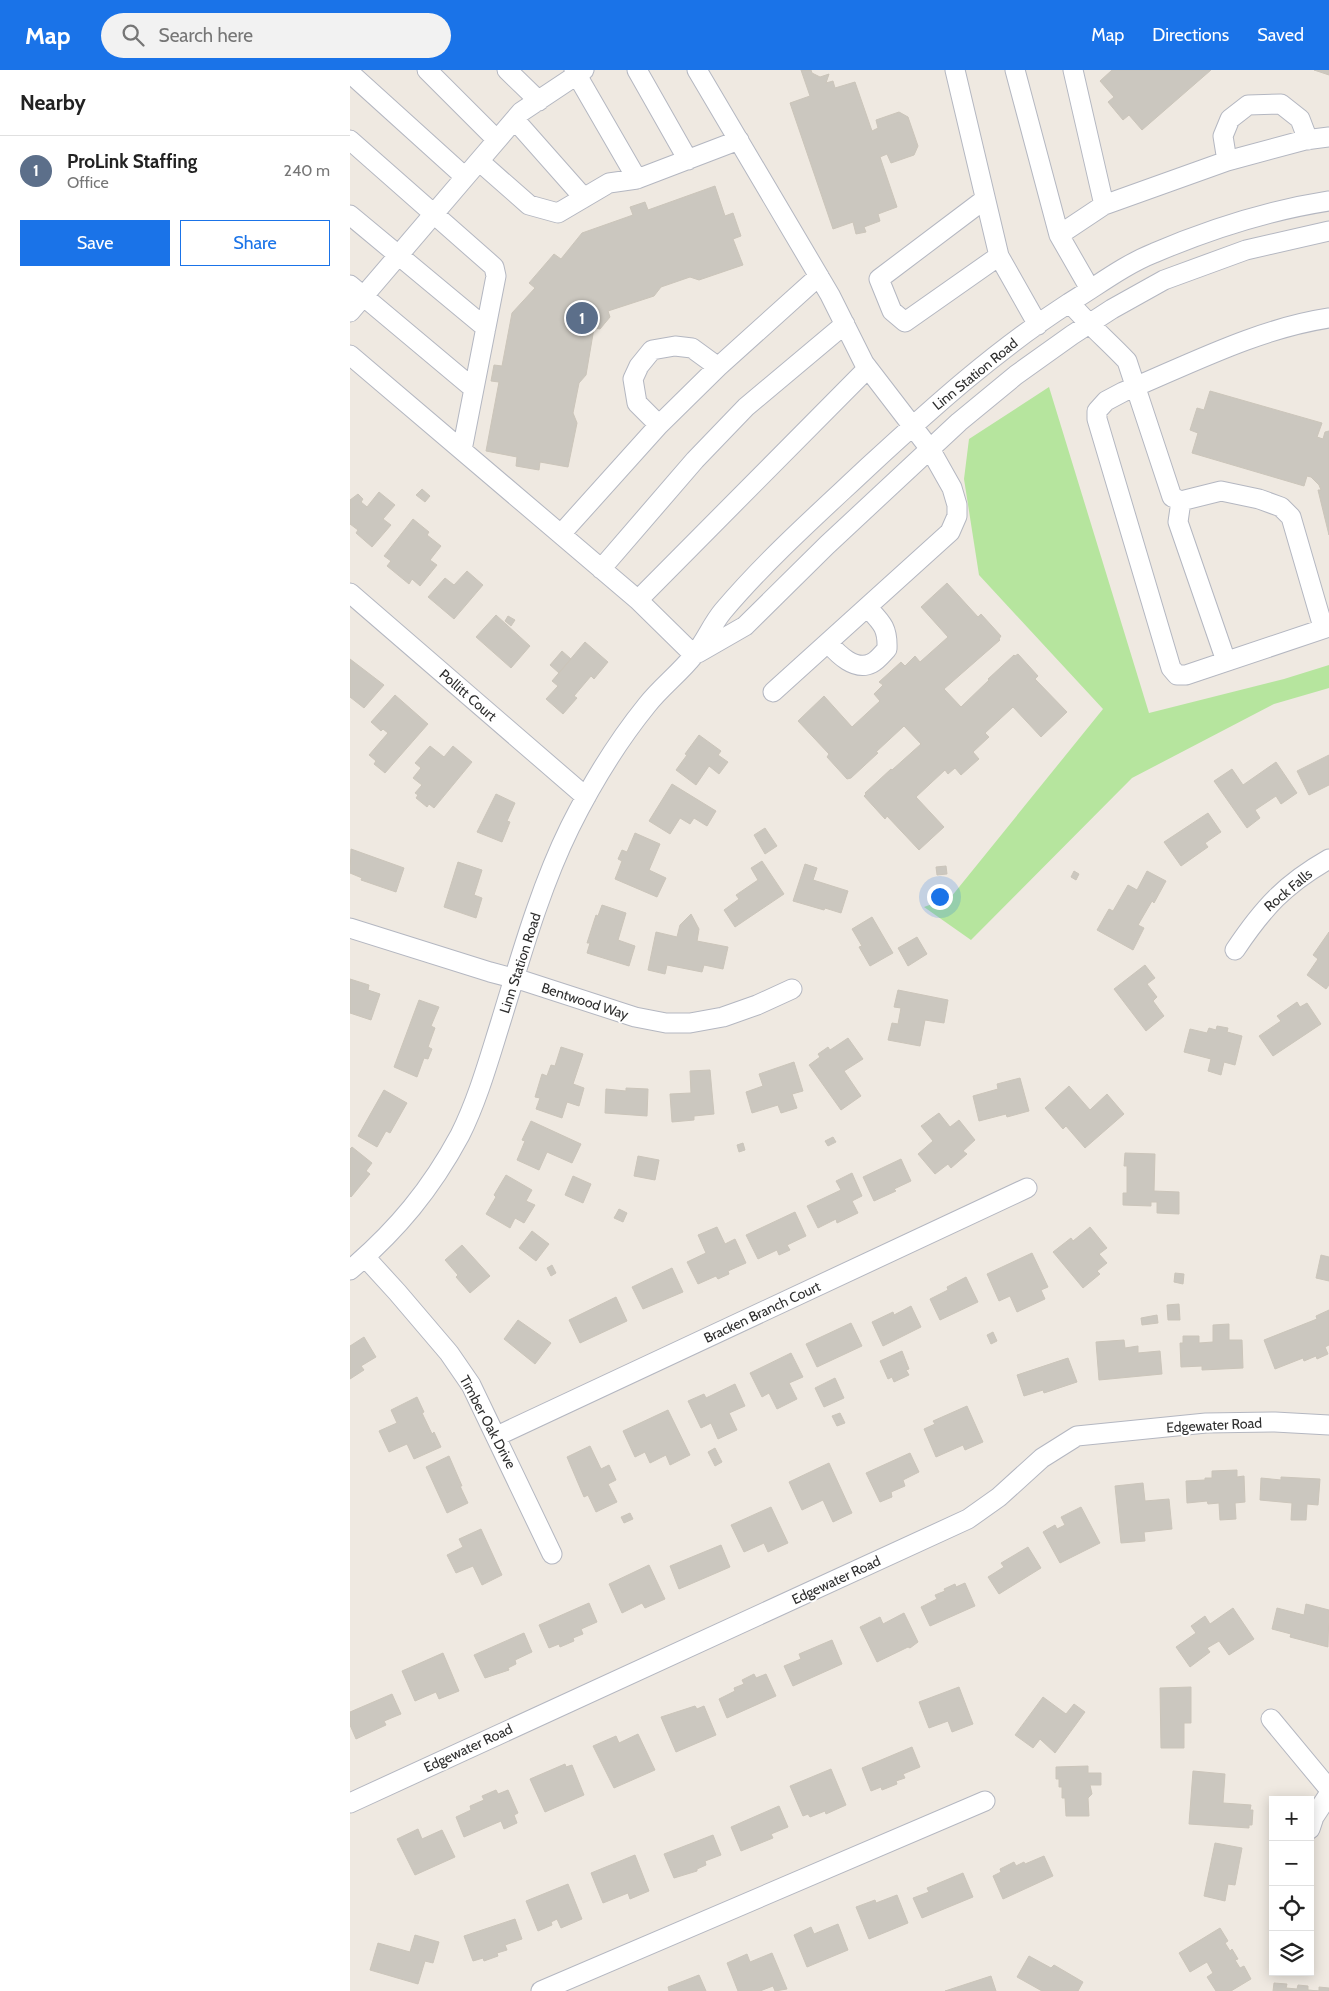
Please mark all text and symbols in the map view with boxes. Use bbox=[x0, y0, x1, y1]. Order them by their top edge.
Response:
search box bbox=[101, 13, 451, 58]
text: Map bbox=[25, 21, 71, 50]
icon: search bbox=[119, 21, 147, 49]
text: Search here bbox=[159, 24, 253, 47]
text: Map bbox=[1091, 24, 1124, 46]
text: Directions bbox=[1152, 24, 1229, 46]
text: Saved bbox=[1257, 24, 1304, 46]
text: Nearby bbox=[20, 90, 86, 115]
text: ProLink Staffing bbox=[67, 150, 197, 173]
text: 1 bbox=[33, 161, 39, 180]
text: 240 m bbox=[284, 161, 330, 180]
text: Office bbox=[67, 173, 109, 192]
button: Save bbox=[20, 220, 170, 266]
button: Share bbox=[180, 220, 330, 266]
pin: 1 bbox=[566, 299, 598, 337]
street label: Linn Station Road bbox=[929, 334, 1021, 414]
street label: Pollitt Court bbox=[436, 665, 501, 725]
street label: Rock Falls bbox=[1260, 865, 1316, 915]
your location bbox=[927, 884, 953, 910]
street label: Linn Station Road bbox=[495, 910, 545, 1016]
street label: Bentwood Way bbox=[539, 978, 631, 1024]
street label: Bracken Branch Court bbox=[701, 1277, 823, 1347]
street label: Timber Oak Drive bbox=[456, 1372, 520, 1472]
street label: Edgewater Road bbox=[1166, 1414, 1262, 1436]
street label: Edgewater Road bbox=[789, 1552, 883, 1608]
street label: Edgewater Road bbox=[421, 1720, 515, 1776]
map controls bbox=[1269, 1796, 1314, 1976]
button: + bbox=[1269, 1796, 1314, 1841]
button: − bbox=[1269, 1841, 1314, 1886]
button: locate bbox=[1269, 1886, 1314, 1931]
button: layers bbox=[1269, 1931, 1314, 1976]

